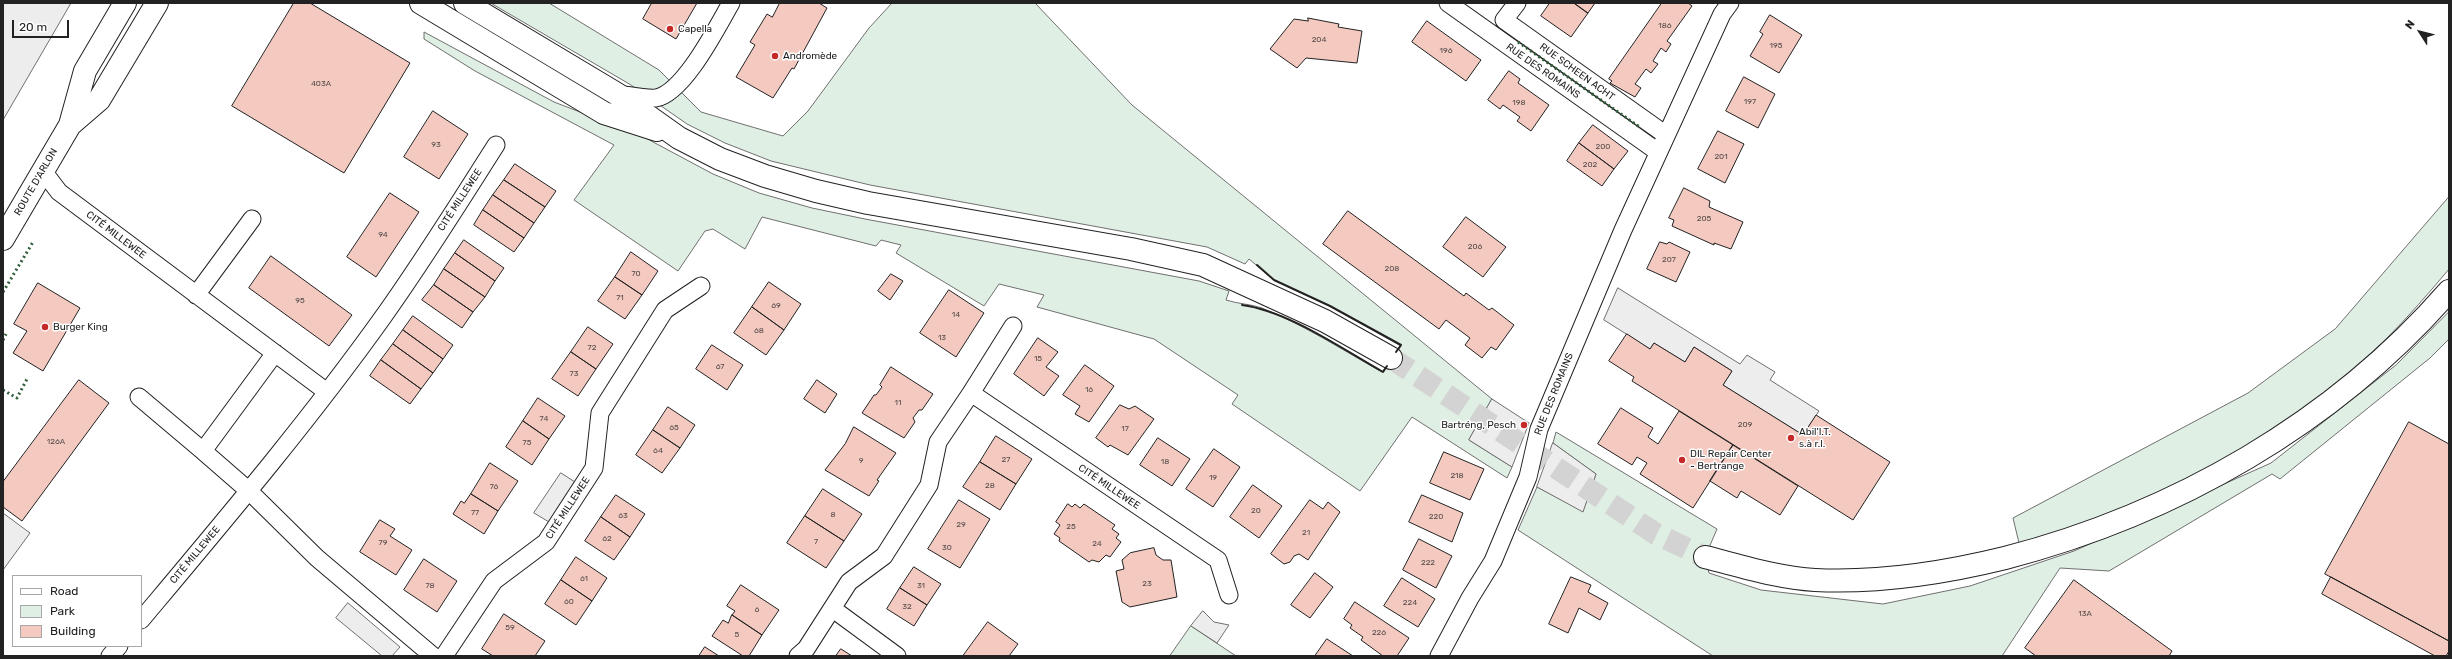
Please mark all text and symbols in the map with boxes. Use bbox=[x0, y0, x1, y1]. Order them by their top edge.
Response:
scale bar bbox=[14, 12, 71, 38]
north arrow bbox=[2400, 12, 2440, 52]
text: N bbox=[2402, 18, 2417, 32]
text: 20 m bbox=[19, 20, 47, 34]
house number: 186 bbox=[1658, 21, 1672, 31]
place label: Capella bbox=[678, 23, 712, 35]
marker: Capella bbox=[665, 24, 675, 34]
house number: 204 bbox=[1312, 35, 1326, 45]
street label: RUE DES ROMAINS bbox=[1504, 41, 1582, 101]
street label: RUE SCHEEN ACHT bbox=[1537, 41, 1617, 103]
house number: 195 bbox=[1770, 41, 1782, 51]
house number: 196 bbox=[1440, 46, 1452, 56]
place label: Andromède bbox=[783, 50, 837, 62]
marker: Andromède bbox=[770, 51, 780, 61]
house number: 403A bbox=[311, 79, 331, 89]
house number: 197 bbox=[1744, 97, 1756, 107]
house number: 198 bbox=[1512, 98, 1526, 108]
house number: 93 bbox=[431, 140, 441, 150]
house number: 200 bbox=[1596, 142, 1610, 152]
street label: ROUTE D'ARLON bbox=[12, 146, 60, 218]
house number: 201 bbox=[1714, 152, 1728, 162]
house number: 202 bbox=[1583, 160, 1597, 170]
street label: CITÉ MILLEWEE bbox=[435, 167, 485, 233]
street label: CITÉ MILLEWEE bbox=[84, 209, 148, 261]
house number: 205 bbox=[1697, 214, 1711, 224]
house number: 94 bbox=[378, 230, 388, 240]
house number: 206 bbox=[1468, 242, 1482, 252]
house number: 207 bbox=[1662, 255, 1676, 265]
house number: 208 bbox=[1385, 264, 1399, 274]
house number: 70 bbox=[631, 269, 641, 279]
house number: 71 bbox=[616, 293, 624, 303]
house number: 95 bbox=[295, 296, 305, 306]
house number: 69 bbox=[771, 301, 781, 311]
house number: 14 bbox=[952, 310, 960, 320]
place label: Burger King bbox=[53, 321, 108, 333]
marker: Burger King bbox=[40, 322, 50, 332]
house number: 68 bbox=[754, 326, 764, 336]
house number: 13 bbox=[938, 333, 946, 343]
house number: 72 bbox=[588, 343, 596, 353]
street label: RUE DES ROMAINS bbox=[1532, 351, 1576, 437]
house number: 15 bbox=[1034, 354, 1042, 364]
house number: 67 bbox=[716, 362, 724, 372]
house number: 73 bbox=[570, 369, 578, 379]
house number: 16 bbox=[1085, 385, 1093, 395]
house number: 11 bbox=[895, 398, 901, 408]
house number: 74 bbox=[540, 414, 548, 424]
place label: Bartréng, Pesch bbox=[1441, 419, 1516, 431]
marker: Bartréng, Pesch bbox=[1519, 420, 1529, 430]
house number: 209 bbox=[1738, 420, 1752, 430]
house number: 65 bbox=[669, 423, 679, 433]
house number: 17 bbox=[1121, 424, 1129, 434]
place label: Abil'I.T. s.à r.l. bbox=[1799, 426, 1831, 450]
marker: Abil'I.T. s.à r.l. bbox=[1786, 433, 1796, 443]
house number: 126A bbox=[47, 437, 65, 447]
house number: 75 bbox=[523, 438, 531, 448]
house number: 64 bbox=[653, 446, 663, 456]
place label: DIL Repair Center - Bertrange bbox=[1690, 448, 1771, 472]
house number: 27 bbox=[1002, 455, 1010, 465]
marker: DIL Repair Center - Bertrange bbox=[1677, 455, 1687, 465]
house number: 9 bbox=[859, 456, 863, 466]
house number: 18 bbox=[1161, 457, 1169, 467]
street label: CITÉ MILLEWEE bbox=[1076, 462, 1142, 512]
house number: 218 bbox=[1450, 471, 1464, 481]
house number: 19 bbox=[1209, 473, 1217, 483]
street label: CITÉ MILLEWEE bbox=[543, 475, 593, 541]
house number: 28 bbox=[985, 481, 995, 491]
house number: 76 bbox=[490, 482, 498, 492]
house number: 20 bbox=[1251, 506, 1261, 516]
house number: 77 bbox=[471, 508, 479, 518]
house number: 8 bbox=[830, 510, 836, 520]
house number: 63 bbox=[618, 511, 628, 521]
house number: 220 bbox=[1429, 512, 1443, 522]
house number: 29 bbox=[956, 520, 966, 530]
house number: 25 bbox=[1066, 522, 1076, 532]
street label: CITÉ MILLEWEE bbox=[167, 524, 223, 586]
house number: 21 bbox=[1302, 528, 1310, 538]
house number: 62 bbox=[602, 534, 612, 544]
house number: 7 bbox=[814, 537, 818, 547]
house number: 79 bbox=[379, 538, 387, 548]
house number: 24 bbox=[1092, 539, 1102, 549]
house number: 30 bbox=[942, 543, 952, 553]
house number: 222 bbox=[1421, 558, 1435, 568]
house number: 61 bbox=[580, 574, 588, 584]
legend bbox=[12, 575, 142, 647]
house number: 23 bbox=[1142, 579, 1152, 589]
house number: 78 bbox=[425, 581, 435, 591]
house number: 31 bbox=[917, 581, 925, 591]
text: Road bbox=[50, 584, 78, 598]
house number: 60 bbox=[564, 597, 574, 607]
house number: 224 bbox=[1403, 598, 1417, 608]
house number: 32 bbox=[902, 602, 912, 612]
text: Park bbox=[50, 604, 75, 618]
house number: 6 bbox=[755, 605, 759, 615]
house number: 13A bbox=[2078, 609, 2092, 619]
house number: 59 bbox=[505, 623, 515, 633]
text: Building bbox=[50, 624, 96, 638]
house number: 226 bbox=[1372, 628, 1386, 638]
house number: 5 bbox=[735, 630, 739, 640]

